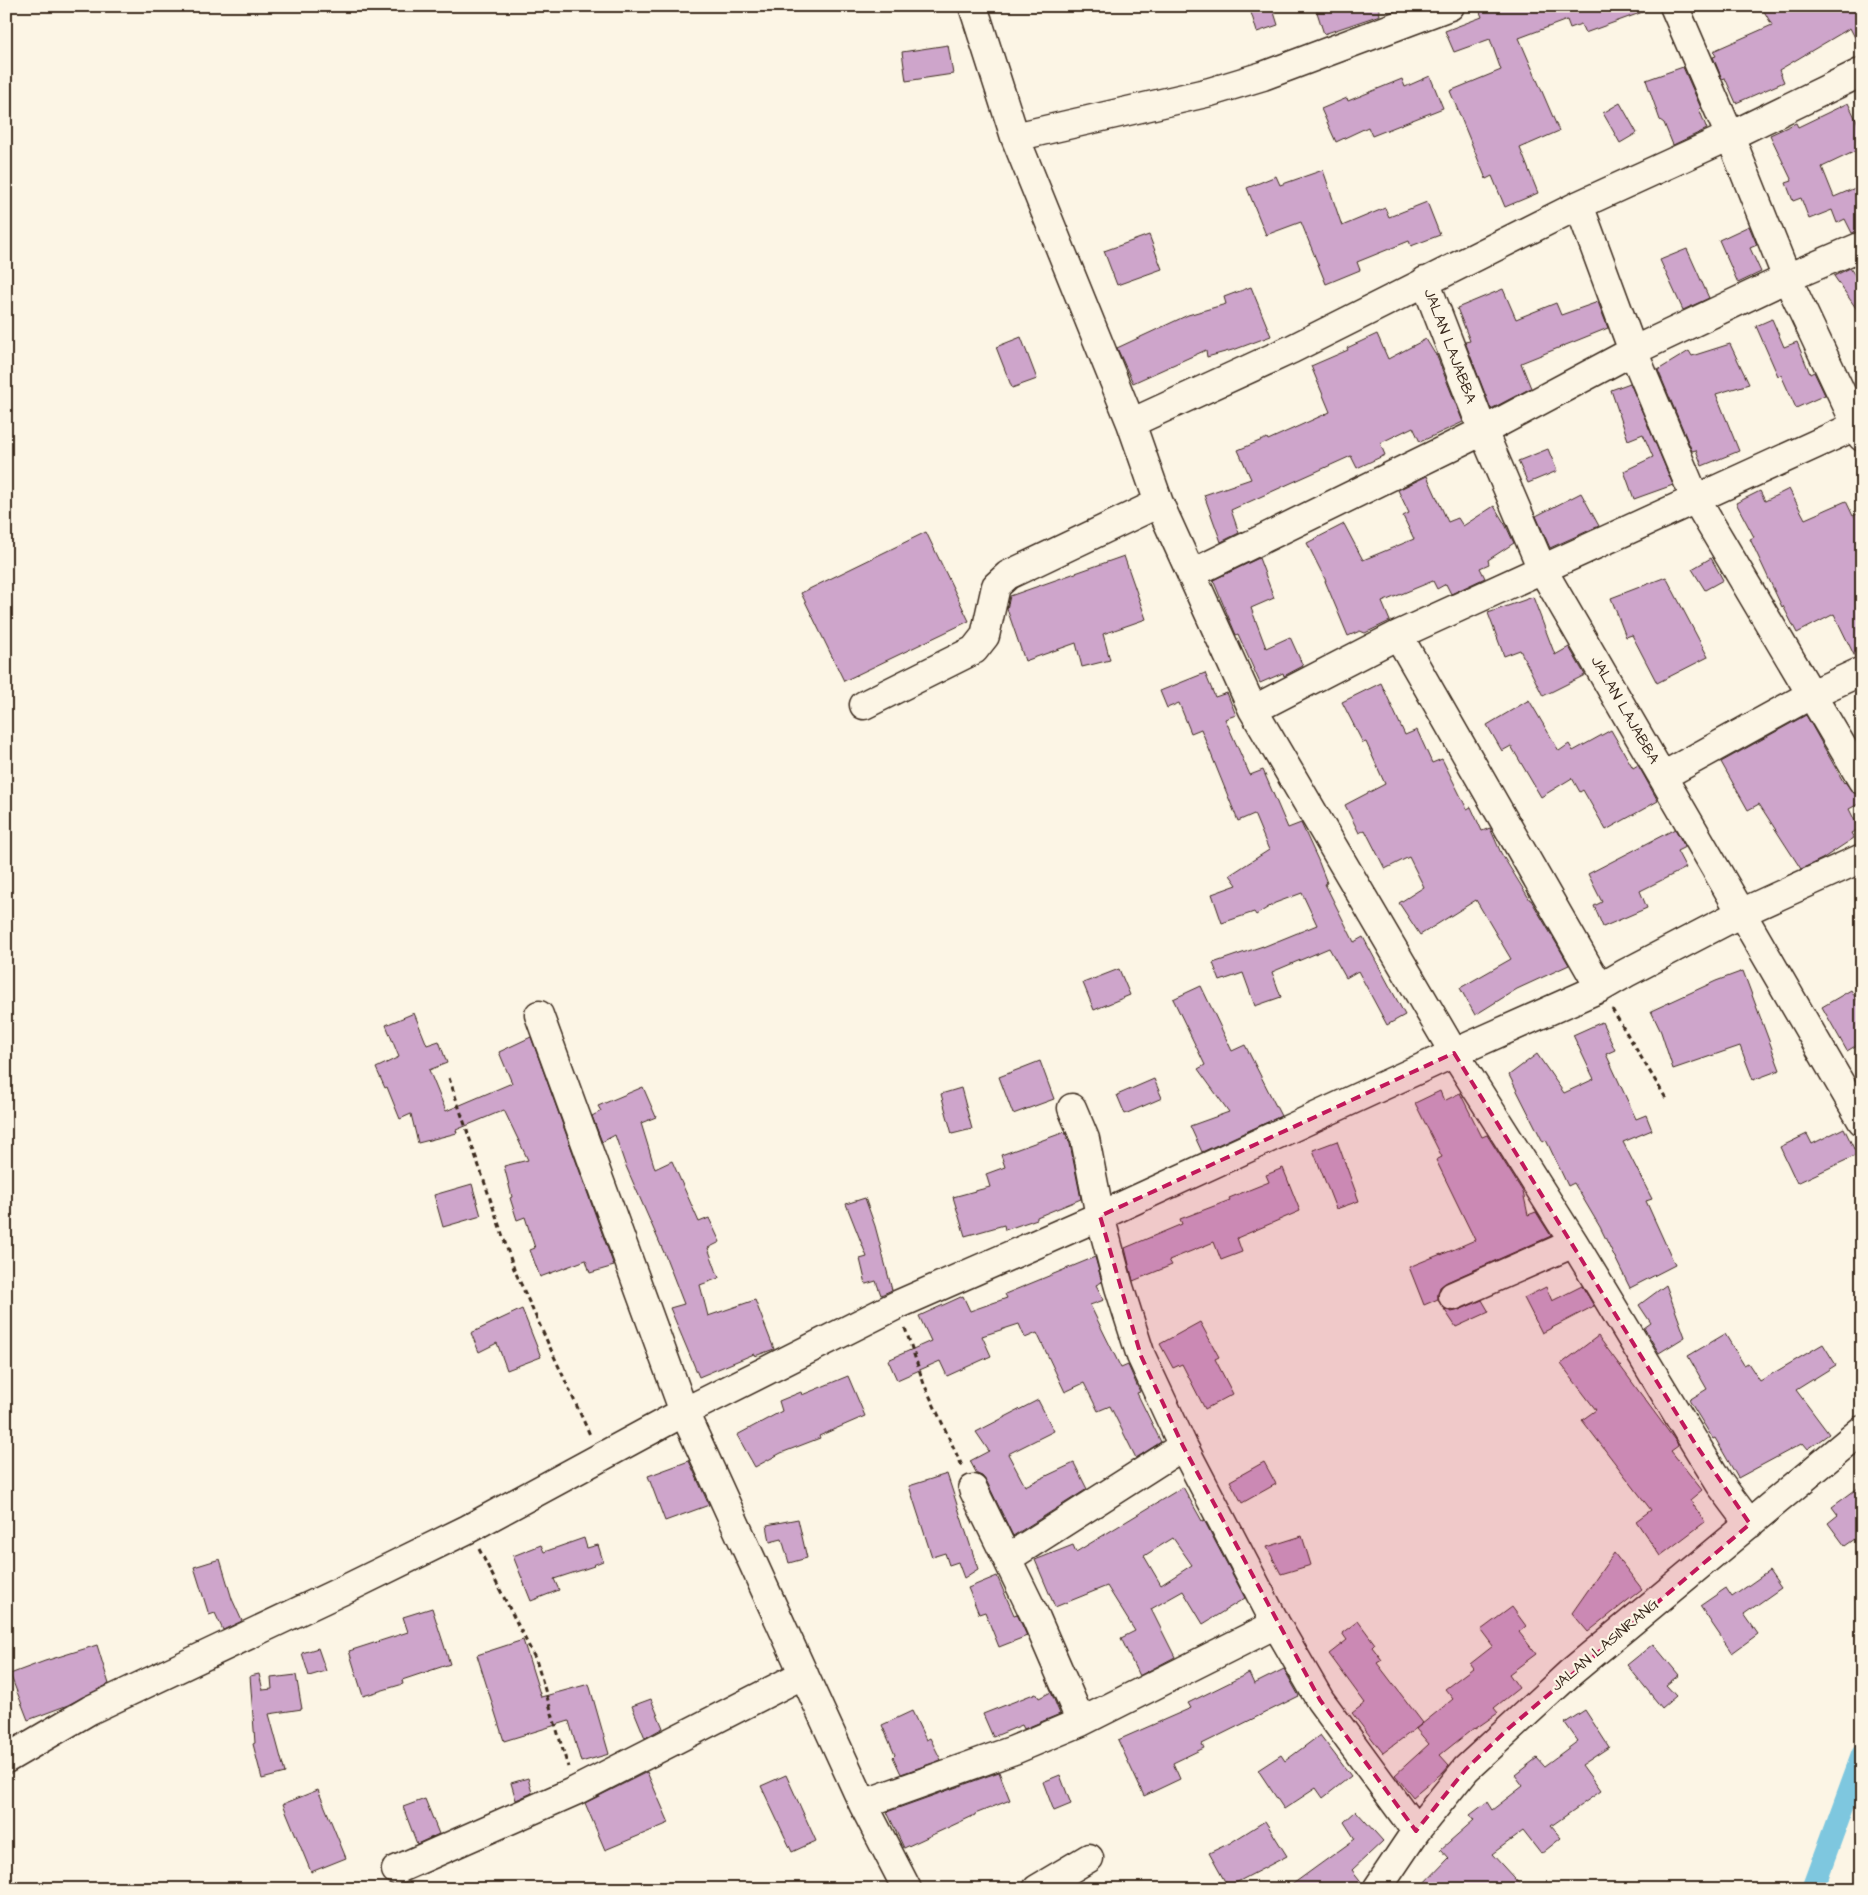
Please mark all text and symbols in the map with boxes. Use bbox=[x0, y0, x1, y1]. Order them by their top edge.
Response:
street label: JALAN LAJABBA bbox=[1418, 286, 1482, 407]
street label: JALAN LAJABBA bbox=[1586, 652, 1665, 768]
street label: JALAN LASINRANG bbox=[1547, 1593, 1664, 1696]

